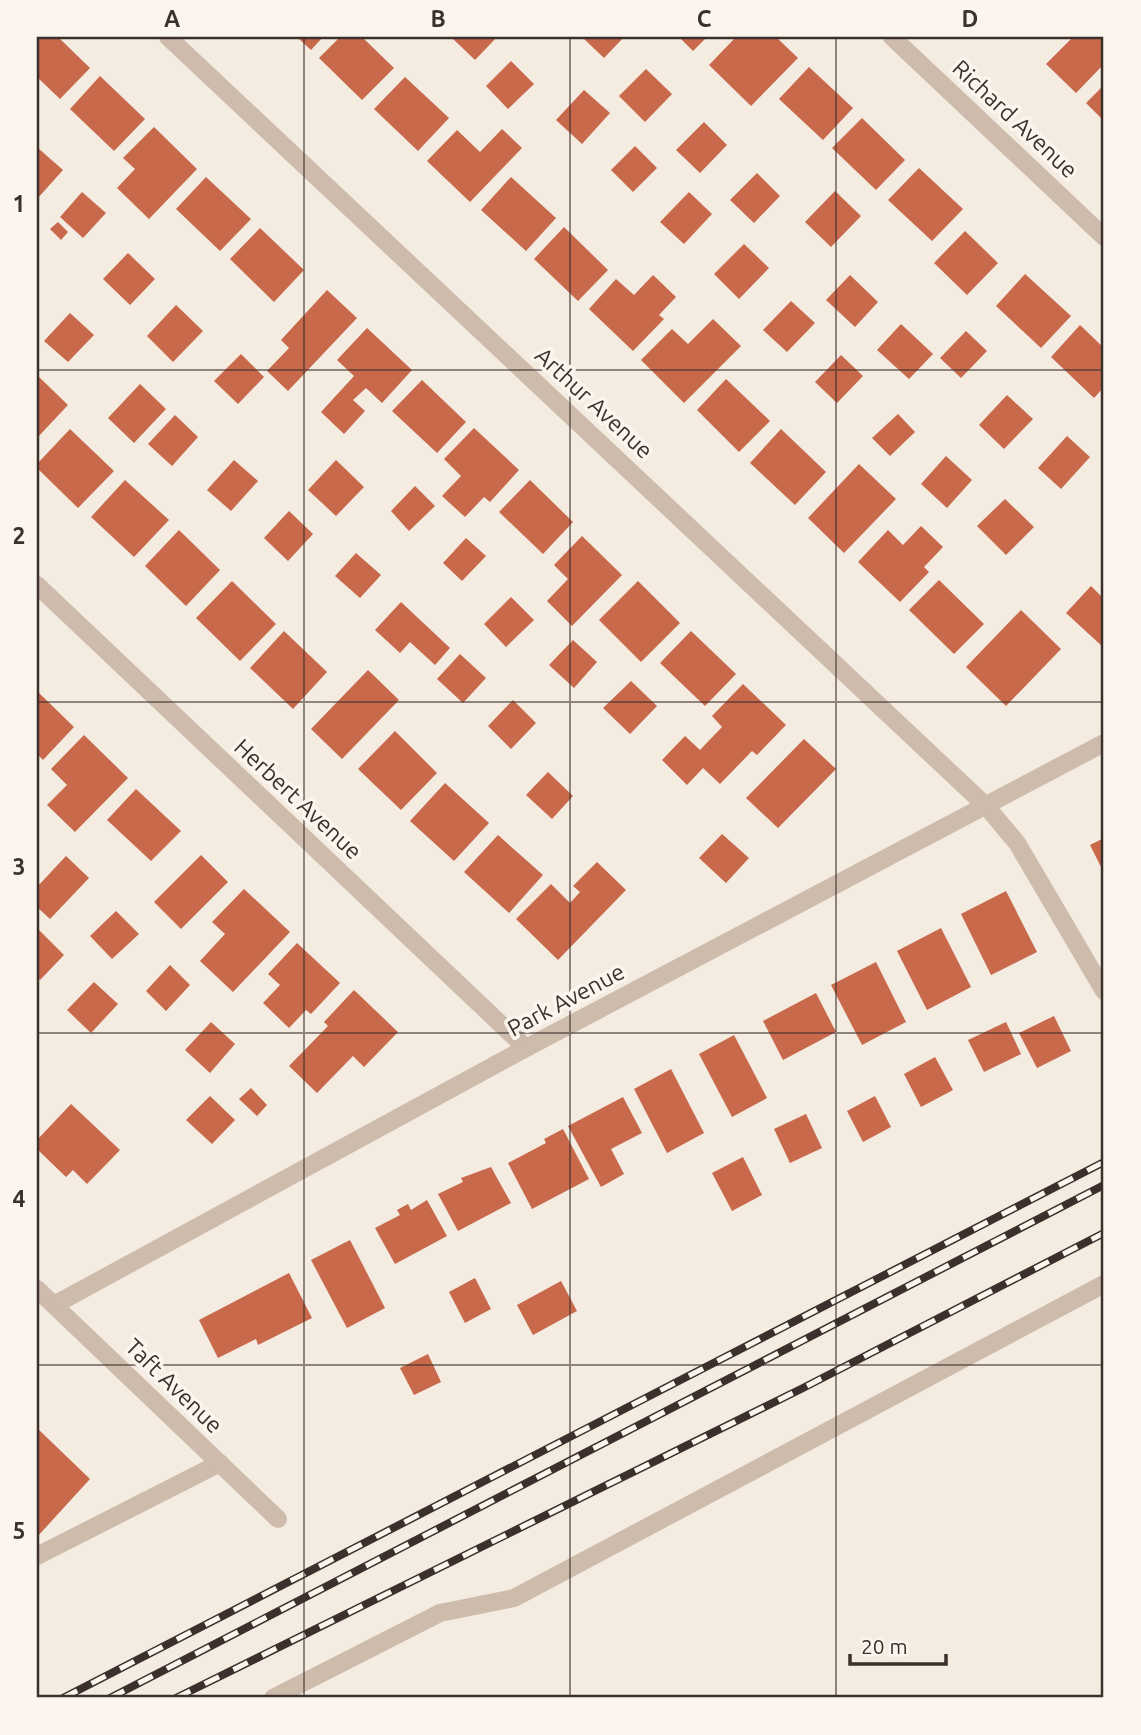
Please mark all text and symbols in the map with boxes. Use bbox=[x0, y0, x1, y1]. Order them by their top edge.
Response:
text: A bbox=[164, 6, 180, 31]
text: B bbox=[430, 6, 446, 31]
text: C bbox=[697, 6, 712, 31]
text: D bbox=[962, 6, 978, 31]
street label: Richard Avenue bbox=[948, 55, 1083, 183]
text: 1 bbox=[13, 191, 25, 216]
street label: Arthur Avenue bbox=[531, 342, 658, 463]
text: 2 bbox=[13, 523, 25, 548]
street label: Herbert Avenue bbox=[230, 734, 367, 864]
text: 3 bbox=[13, 854, 25, 879]
street label: Park Avenue bbox=[503, 958, 628, 1041]
text: 4 bbox=[13, 1186, 26, 1211]
street label: Taft Avenue bbox=[121, 1333, 228, 1438]
text: 5 bbox=[13, 1518, 25, 1543]
scale bar bbox=[850, 1623, 947, 1667]
text: 20 m bbox=[861, 1634, 908, 1658]

